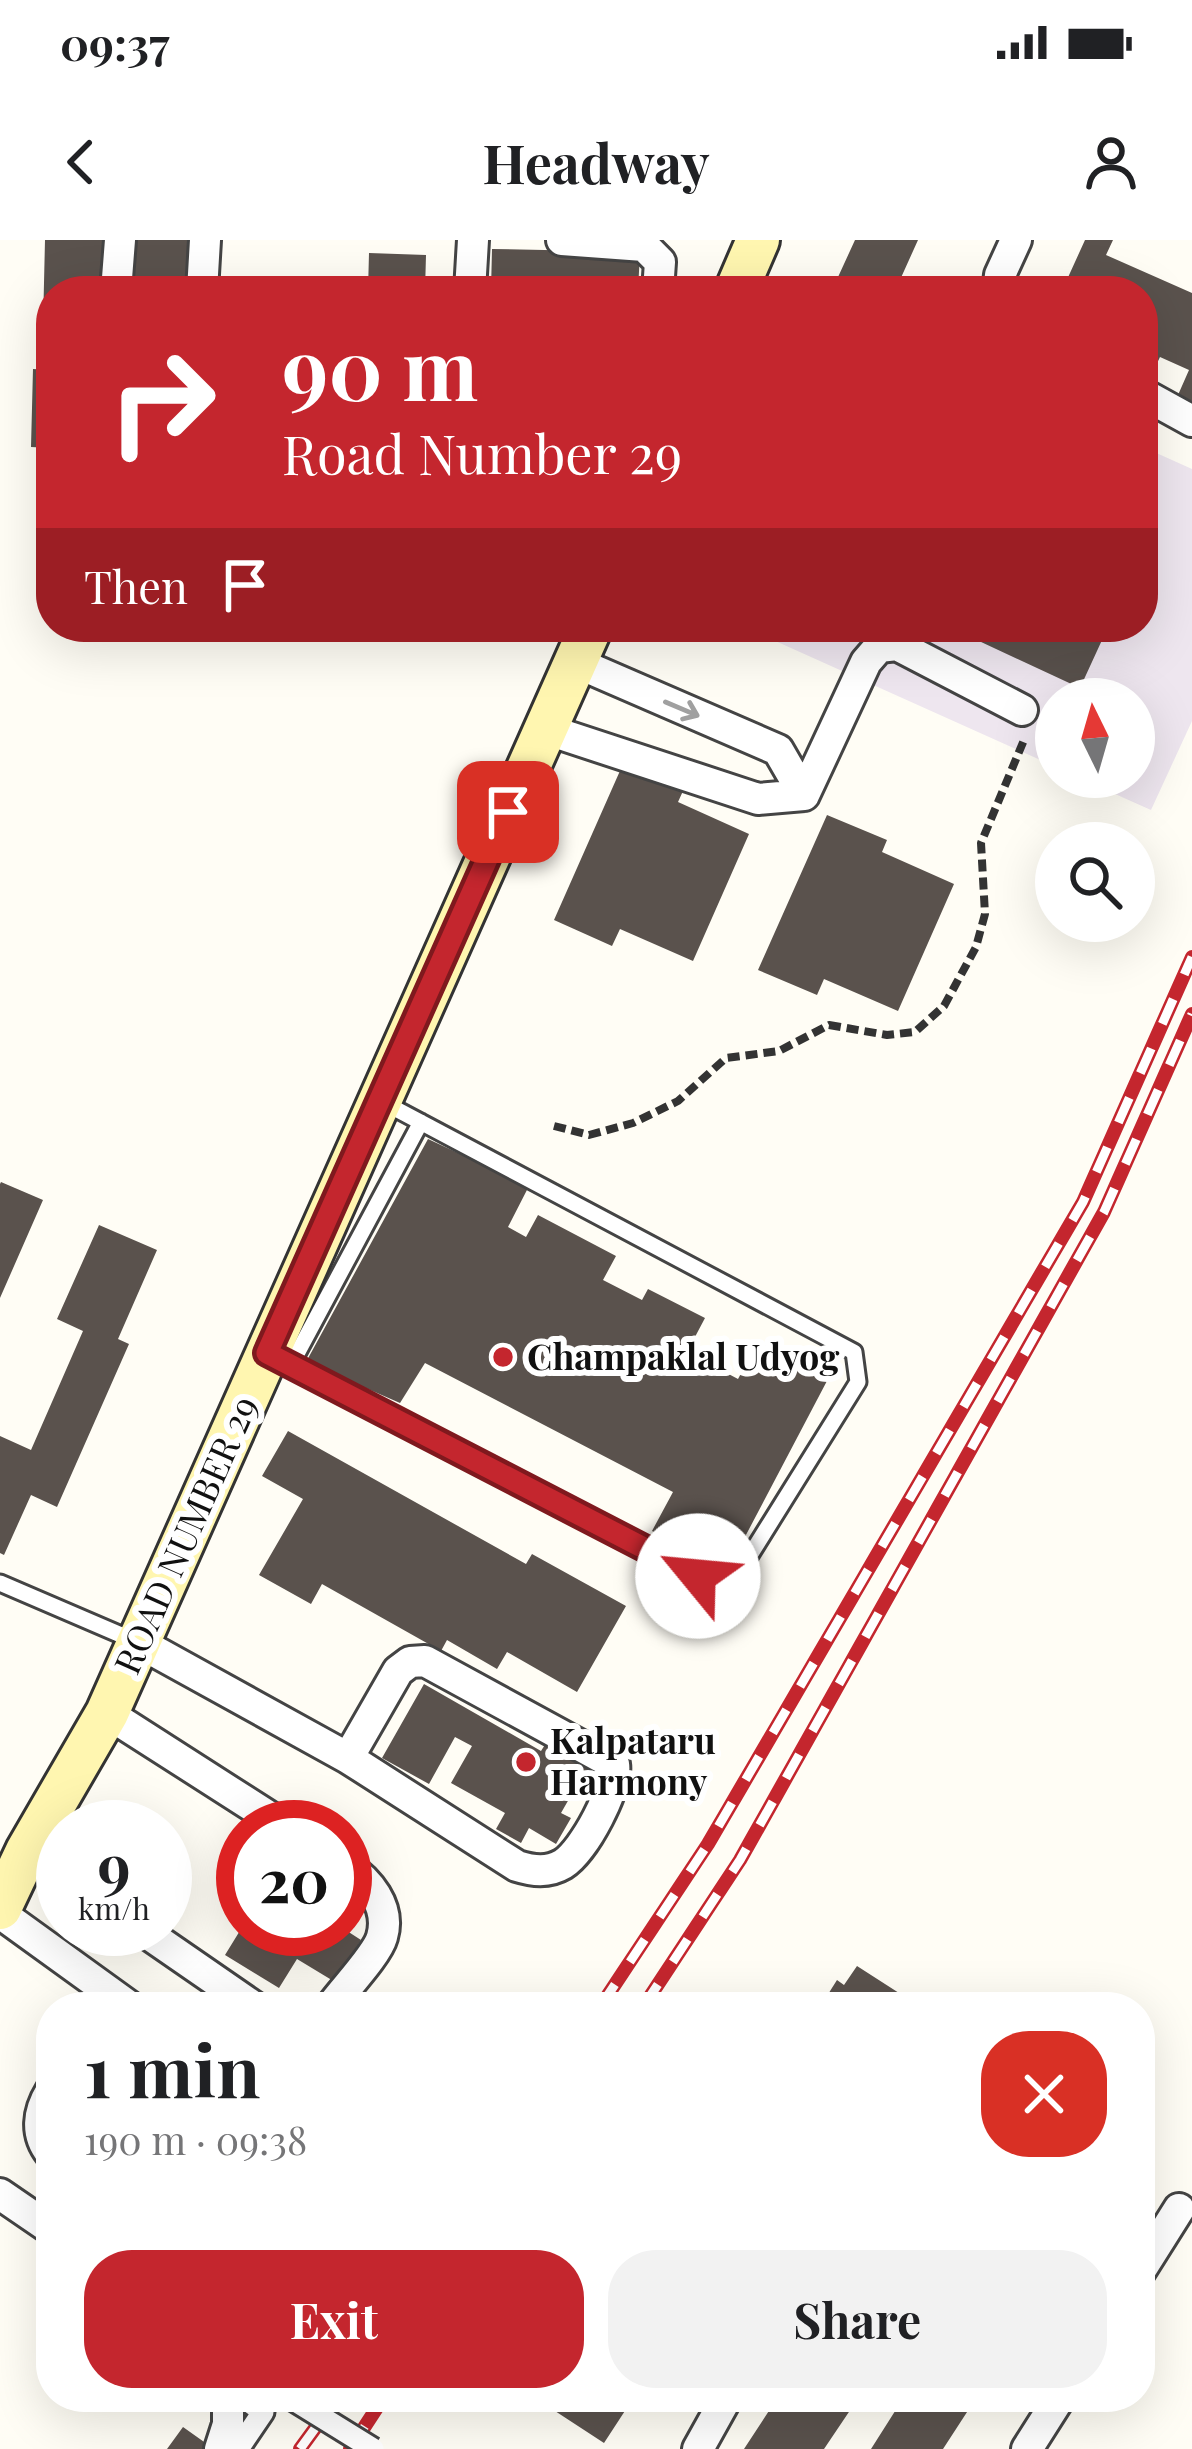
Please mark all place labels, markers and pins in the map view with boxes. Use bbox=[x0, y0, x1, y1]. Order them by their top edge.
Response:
pin bbox=[457, 761, 559, 863]
place label: Champaklal Udyog bbox=[527, 1331, 839, 1379]
marker: Champaklal Udyog bbox=[490, 1344, 516, 1370]
place label: Kalpataru Harmony bbox=[550, 1715, 716, 1804]
marker: Kalpataru Harmony bbox=[513, 1749, 539, 1775]

